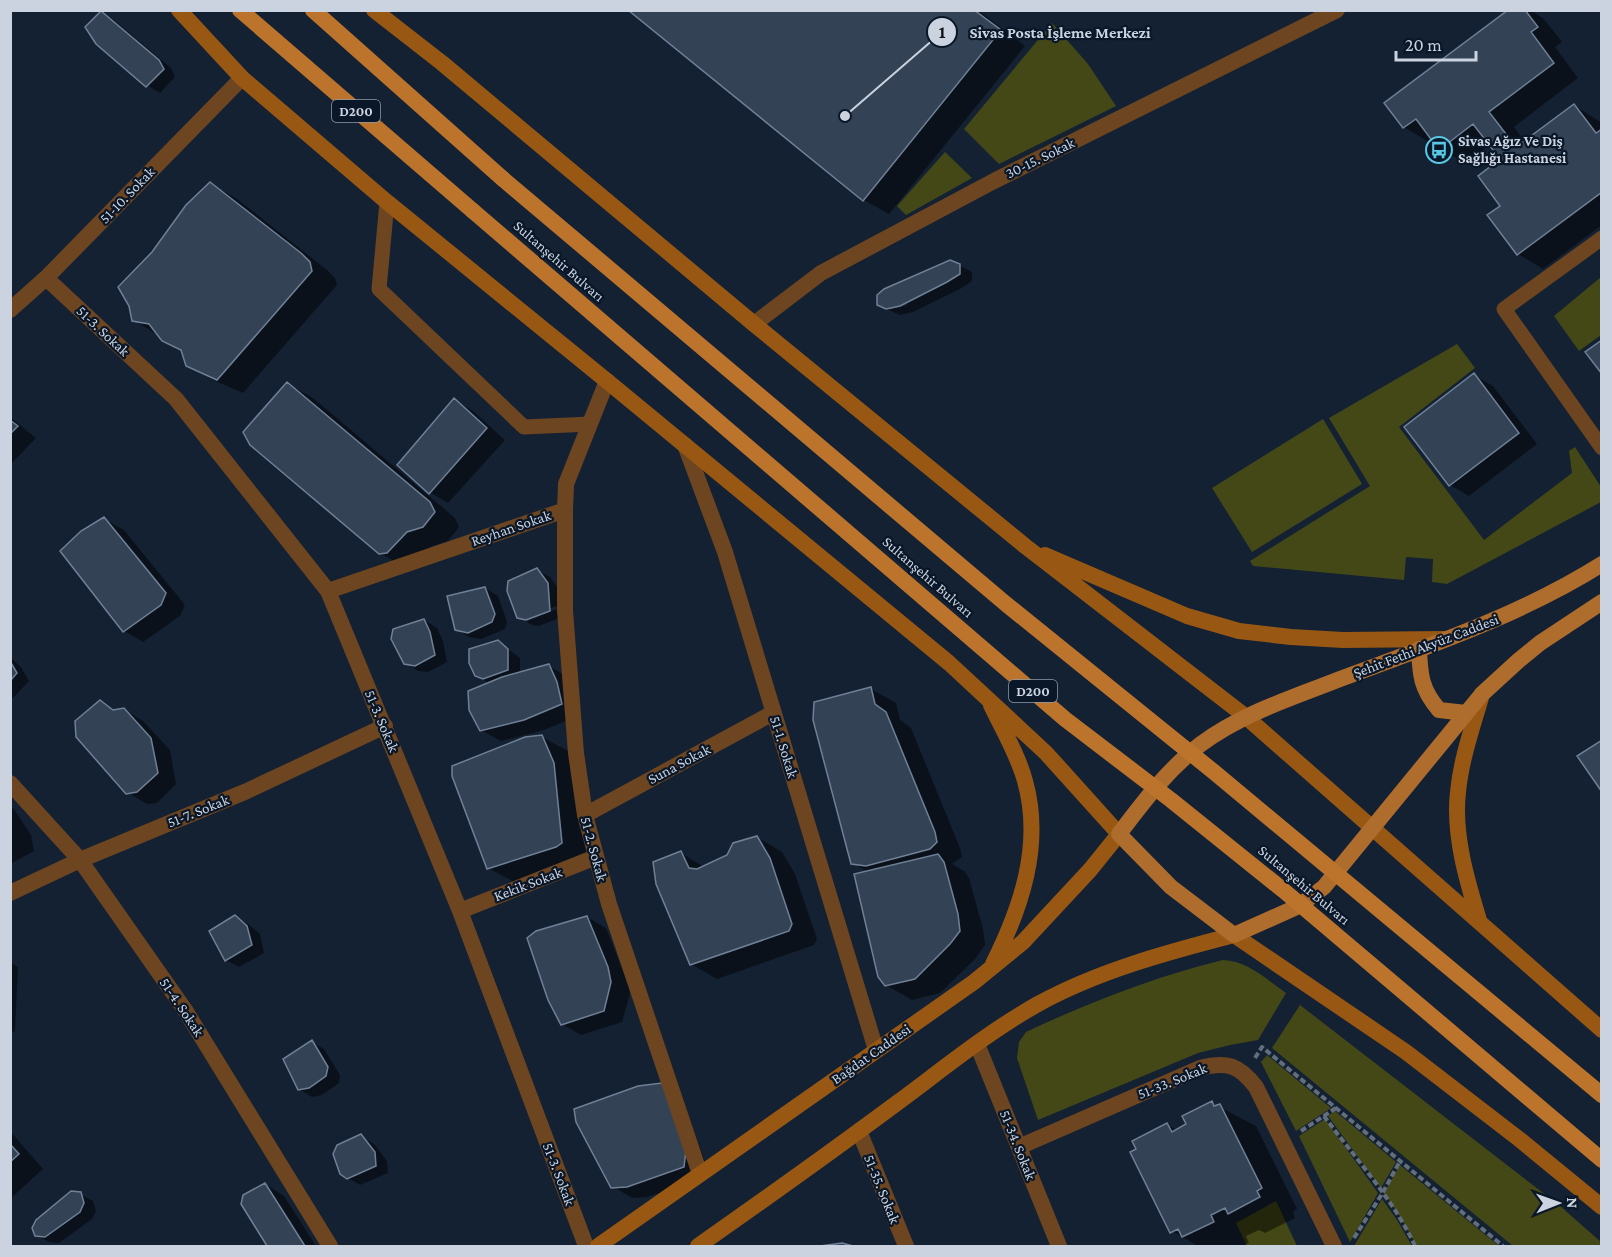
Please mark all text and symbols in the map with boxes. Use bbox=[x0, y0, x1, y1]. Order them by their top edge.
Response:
callout: Sivas Posta İşleme Merkezi bbox=[927, 15, 1163, 49]
text: 1 bbox=[939, 22, 946, 42]
text: Sivas Posta İşleme Merkezi bbox=[969, 24, 1151, 41]
scale bar bbox=[1396, 24, 1476, 62]
text: 20 m bbox=[1405, 35, 1442, 55]
road number: D200 bbox=[332, 100, 380, 122]
place label: Sivas Ağız Ve Diş Sağlığı Hastanesi bbox=[1458, 133, 1567, 166]
street label: 30-15. Sokak bbox=[1003, 134, 1078, 182]
bus stop icon: Sivas Ağız Ve Diş Sağlığı Hastanesi bbox=[1424, 135, 1454, 165]
street label: 51-10. Sokak bbox=[96, 163, 158, 227]
street label: Sultanşehir Bulvarı bbox=[510, 217, 608, 305]
street label: 51-3. Sokak bbox=[73, 303, 133, 360]
street label: Reyhan Sokak bbox=[469, 507, 554, 550]
street label: Sultanşehir Bulvarı bbox=[879, 533, 977, 621]
street label: Şehit Fethi Akyüz Caddesi bbox=[1351, 611, 1501, 682]
road number: D200 bbox=[1009, 680, 1057, 702]
street label: 51-3. Sokak bbox=[362, 687, 403, 755]
street label: 51-1. Sokak bbox=[767, 714, 801, 781]
street label: Suna Sokak bbox=[645, 740, 714, 787]
street label: 51-7. Sokak bbox=[165, 791, 232, 831]
street label: 51-2. Sokak bbox=[578, 815, 611, 884]
street label: Sultanşehir Bulvarı bbox=[1254, 842, 1353, 929]
street label: Kekik Sokak bbox=[492, 863, 565, 904]
street label: 51-4. Sokak bbox=[157, 975, 208, 1040]
street label: Bağdat Caddesi bbox=[828, 1021, 914, 1088]
street label: 51-33. Sokak bbox=[1135, 1060, 1210, 1102]
street label: 51-34. Sokak bbox=[997, 1108, 1040, 1183]
street label: 51-3. Sokak bbox=[540, 1140, 579, 1209]
street label: 51-35. Sokak bbox=[861, 1152, 903, 1227]
north arrow bbox=[1528, 1173, 1588, 1233]
text: N bbox=[1564, 1197, 1581, 1208]

